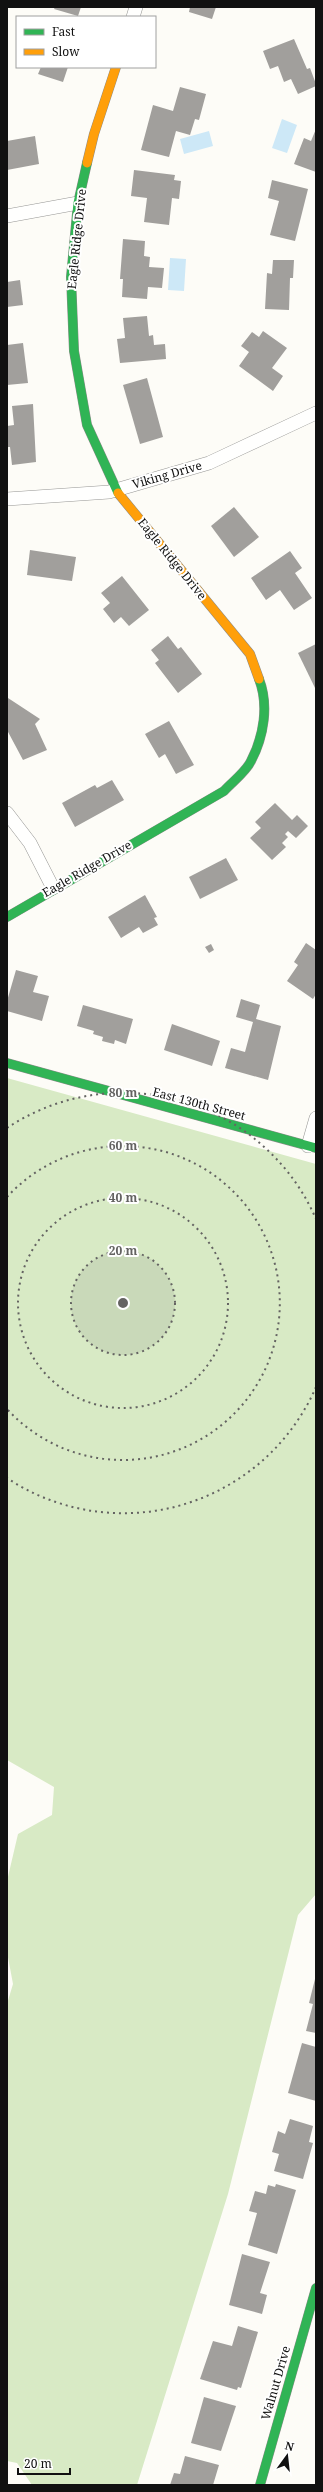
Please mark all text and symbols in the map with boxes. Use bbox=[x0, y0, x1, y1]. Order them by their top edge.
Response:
legend bbox=[16, 16, 156, 68]
text: Fast bbox=[52, 23, 75, 40]
text: Slow bbox=[52, 43, 80, 60]
street label: Eagle Ridge Drive bbox=[63, 188, 90, 290]
street label: Viking Drive bbox=[130, 456, 204, 493]
street label: Eagle Ridge Drive bbox=[134, 514, 211, 603]
street label: Eagle Ridge Drive bbox=[39, 836, 135, 901]
street label: East 130th Street bbox=[151, 1083, 247, 1124]
text: 80 m bbox=[109, 1084, 137, 1101]
text: 60 m bbox=[109, 1137, 137, 1154]
text: 40 m bbox=[109, 1189, 137, 1206]
text: 20 m bbox=[109, 1242, 137, 1259]
centre of rings bbox=[116, 1296, 130, 1310]
street label: Walnut Drive bbox=[257, 2344, 294, 2422]
north arrow bbox=[267, 2436, 307, 2476]
text: N bbox=[284, 2437, 296, 2454]
scale bar bbox=[18, 2450, 70, 2476]
text: 20 m bbox=[24, 2455, 52, 2472]

